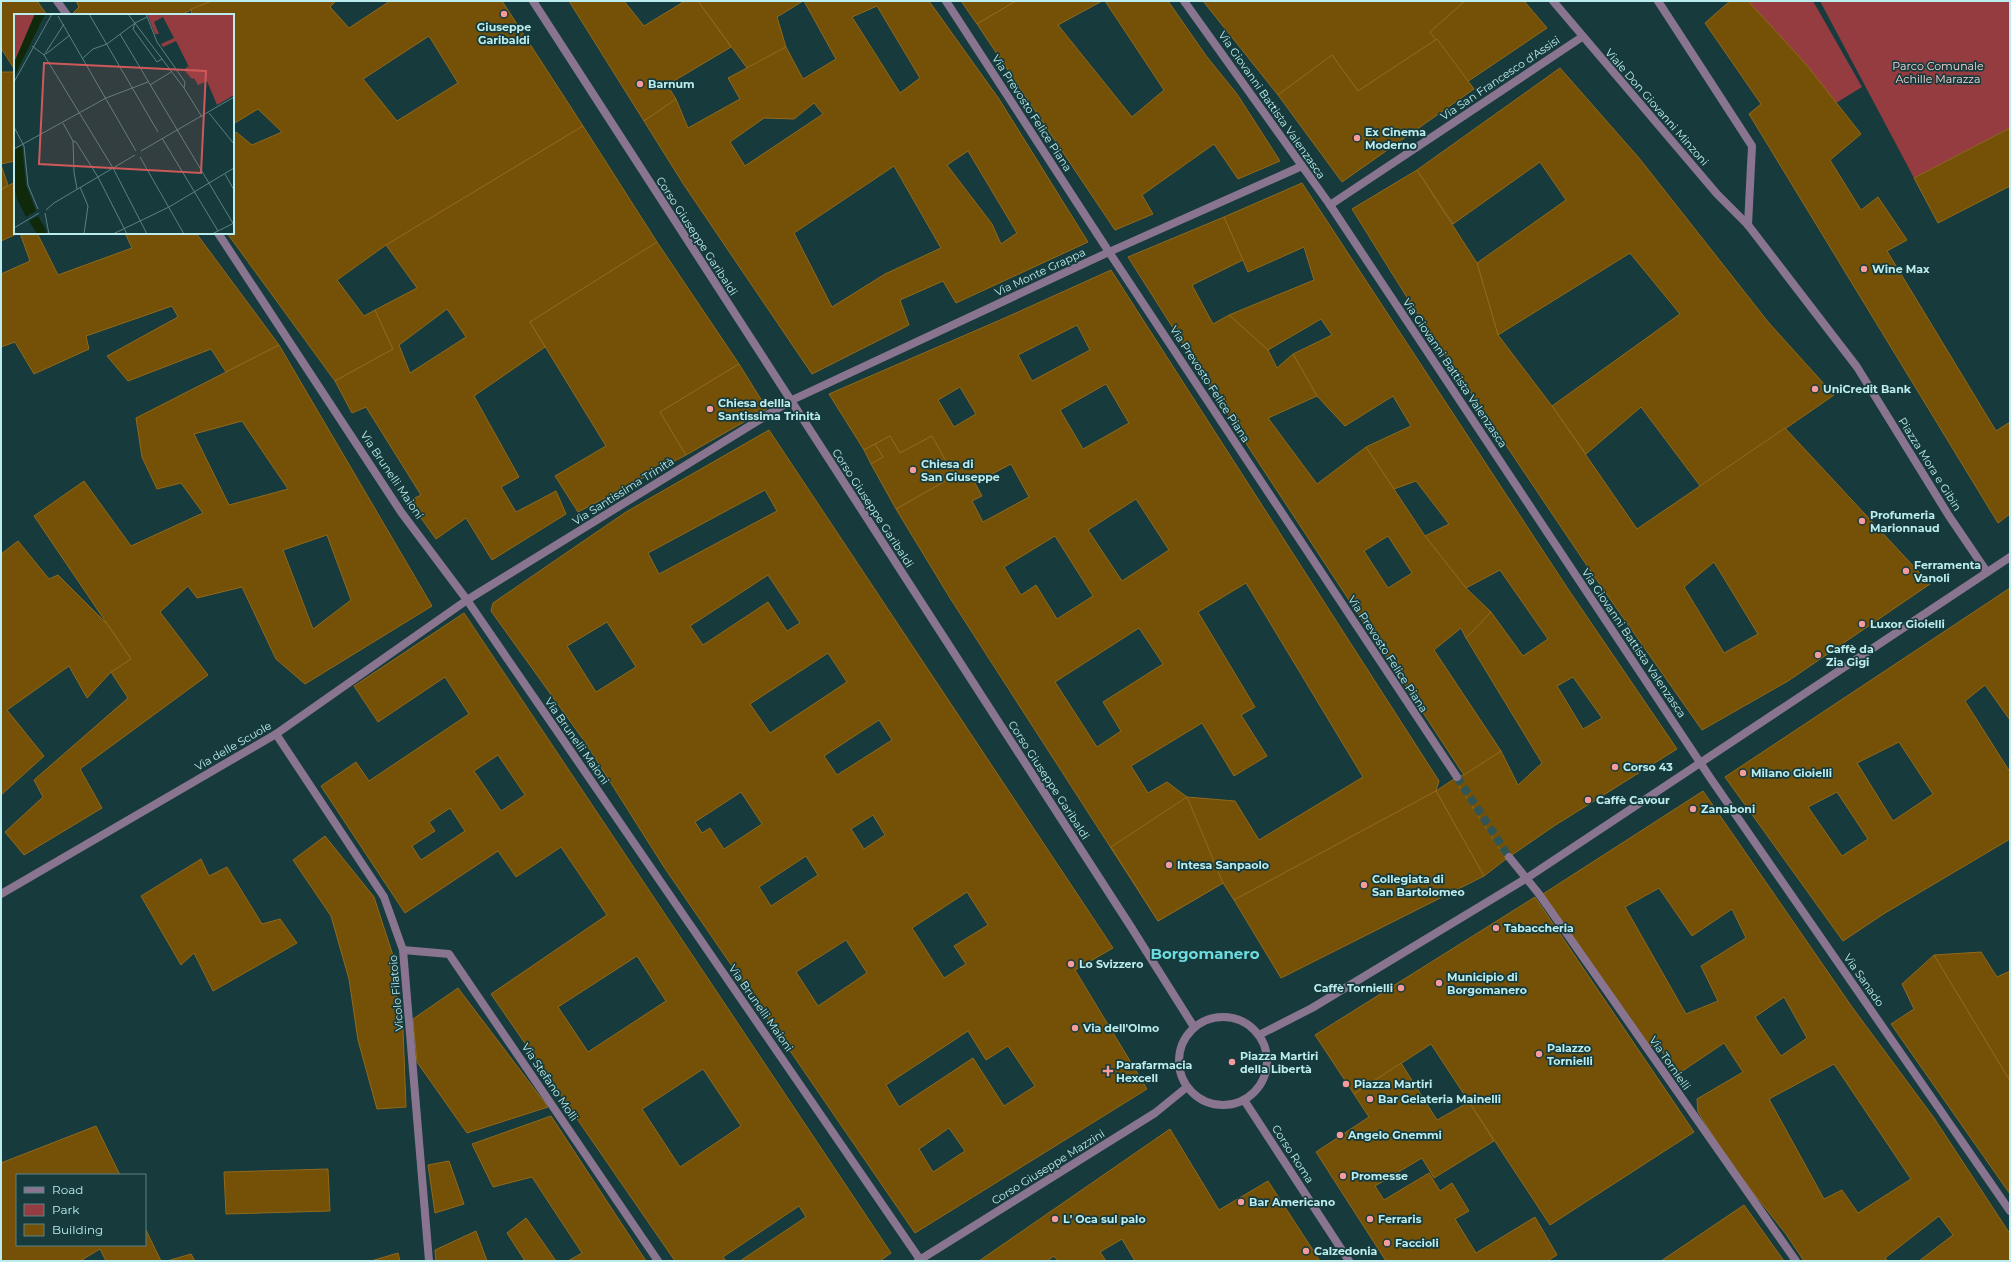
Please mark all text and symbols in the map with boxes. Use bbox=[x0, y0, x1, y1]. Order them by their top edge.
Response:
marker: Giuseppe Garibaldi bbox=[499, 9, 509, 19]
inset map bbox=[14, 14, 234, 234]
place label: Giuseppe Garibaldi bbox=[477, 20, 531, 47]
street label: Via Giovanni Battista Valenzasca bbox=[1215, 28, 1329, 182]
street label: Via San Francesco d'Assisi bbox=[1438, 33, 1562, 123]
street label: Viale Don Giovanni Minzoni bbox=[1602, 46, 1712, 168]
street label: Via Prevosto Felice Piana bbox=[989, 52, 1075, 174]
park label: Parco Comunale Achille Marazza bbox=[1892, 59, 1984, 86]
place label: Barnum bbox=[648, 77, 695, 91]
marker: Barnum bbox=[635, 79, 645, 89]
place label: Ex Cinema Moderno bbox=[1365, 125, 1426, 152]
marker: Ex Cinema Moderno bbox=[1352, 133, 1362, 143]
street label: Corso Giuseppe Garibaldi bbox=[653, 174, 741, 298]
street label: Via Monte Grappa bbox=[992, 245, 1088, 299]
place label: Wine Max bbox=[1872, 262, 1930, 276]
marker: Wine Max bbox=[1859, 264, 1869, 274]
street label: Via Giovanni Battista Valenzasca bbox=[1400, 296, 1510, 450]
street label: Via Prevosto Felice Piana bbox=[1167, 323, 1253, 445]
place label: UniCredit Bank bbox=[1823, 382, 1912, 396]
marker: UniCredit Bank bbox=[1810, 384, 1820, 394]
place label: Chiesa dellla Santissima Trinità bbox=[718, 396, 821, 423]
marker: Chiesa dellla Santissima Trinità bbox=[705, 404, 715, 414]
street label: Piazza Mora e Gibin bbox=[1896, 415, 1964, 513]
street label: Via Brunelli Maioni bbox=[357, 428, 427, 522]
street label: Corso Giuseppe Garibaldi bbox=[829, 446, 917, 570]
street label: Via Santissima Trinità bbox=[570, 454, 676, 528]
place label: Chiesa di San Giuseppe bbox=[921, 457, 1000, 484]
marker: Chiesa di San Giuseppe bbox=[908, 465, 918, 475]
place label: Profumeria Marionnaud bbox=[1870, 508, 1940, 535]
marker: Profumeria Marionnaud bbox=[1857, 516, 1867, 526]
place label: Ferramenta Vanoli bbox=[1913, 558, 1981, 585]
street label: Via Giovanni Battista Valenzasca bbox=[1579, 566, 1689, 720]
marker: Ferramenta Vanoli bbox=[1901, 566, 1911, 576]
street label: Via Prevosto Felice Piana bbox=[1345, 593, 1431, 715]
place label: Luxor Gioielli bbox=[1870, 617, 1945, 631]
marker: Luxor Gioielli bbox=[1857, 619, 1867, 629]
place label: Caffè da Zia Gigi bbox=[1826, 642, 1874, 669]
marker: Caffè da Zia Gigi bbox=[1813, 650, 1823, 660]
street label: Via Brunelli Maioni bbox=[542, 695, 612, 787]
street label: Via delle Scuole bbox=[192, 718, 274, 774]
street label: Corso Giuseppe Garibaldi bbox=[1005, 718, 1093, 842]
place label: Corso 43 bbox=[1623, 760, 1673, 774]
marker: Corso 43 bbox=[1610, 762, 1620, 772]
place label: Milano Gioielli bbox=[1751, 766, 1832, 780]
marker: Milano Gioielli bbox=[1738, 768, 1748, 778]
place label: Caffè Cavour bbox=[1596, 793, 1670, 807]
marker: Caffè Cavour bbox=[1583, 795, 1593, 805]
place label: Zanaboni bbox=[1701, 802, 1755, 816]
marker: Zanaboni bbox=[1688, 804, 1698, 814]
place label: Intesa Sanpaolo bbox=[1177, 858, 1269, 872]
marker: Intesa Sanpaolo bbox=[1164, 860, 1174, 870]
place label: Collegiata di San Bartolomeo bbox=[1372, 872, 1465, 899]
marker: Collegiata di San Bartolomeo bbox=[1359, 880, 1369, 890]
place label: Tabaccheria bbox=[1504, 921, 1574, 935]
marker: Tabaccheria bbox=[1491, 923, 1501, 933]
district label: Borgomanero bbox=[1150, 944, 1260, 963]
street label: Via Sanado bbox=[1841, 951, 1887, 1009]
street label: Vicolo Filatoio bbox=[386, 954, 406, 1032]
place label: Lo Svizzero bbox=[1079, 957, 1143, 971]
marker: Lo Svizzero bbox=[1066, 959, 1076, 969]
street label: Via Brunelli Maioni bbox=[726, 962, 796, 1054]
place label: Municipio di Borgomanero bbox=[1447, 970, 1527, 997]
marker: Municipio di Borgomanero bbox=[1434, 978, 1444, 988]
place label: Caffè Tornielli bbox=[1314, 981, 1393, 995]
marker: Caffè Tornielli bbox=[1396, 983, 1406, 993]
place label: Via dell'Olmo bbox=[1082, 1021, 1159, 1035]
marker: Via dell'Olmo bbox=[1070, 1023, 1080, 1033]
street label: Via Tornielli bbox=[1646, 1033, 1694, 1093]
street label: Via Stefano Molli bbox=[519, 1040, 581, 1124]
place label: Palazzo Tornielli bbox=[1547, 1041, 1593, 1068]
place label: Piazza Martiri della Libertà bbox=[1240, 1049, 1318, 1076]
marker: Palazzo Tornielli bbox=[1534, 1049, 1544, 1059]
marker: Piazza Martiri della Libertà bbox=[1227, 1057, 1237, 1067]
place label: Parafarmacia Hexcell bbox=[1116, 1058, 1193, 1085]
marker: Parafarmacia Hexcell bbox=[1103, 1066, 1113, 1076]
place label: Piazza Martiri bbox=[1354, 1077, 1432, 1091]
marker: Piazza Martiri bbox=[1341, 1079, 1351, 1089]
place label: Bar Gelateria Mainelli bbox=[1378, 1092, 1501, 1106]
marker: Bar Gelateria Mainelli bbox=[1365, 1094, 1375, 1104]
street label: Corso Roma bbox=[1269, 1122, 1317, 1186]
street label: Corso Giuseppe Mazzini bbox=[989, 1126, 1107, 1208]
place label: Angelo Gnemmi bbox=[1347, 1128, 1442, 1142]
marker: Angelo Gnemmi bbox=[1335, 1130, 1345, 1140]
place label: Promesse bbox=[1351, 1169, 1408, 1183]
marker: Promesse bbox=[1338, 1171, 1348, 1181]
legend bbox=[16, 1174, 146, 1246]
text: Road bbox=[52, 1182, 83, 1197]
place label: Bar Americano bbox=[1249, 1195, 1335, 1209]
marker: Bar Americano bbox=[1236, 1197, 1246, 1207]
text: Park bbox=[52, 1202, 80, 1217]
place label: L' Oca sul palo bbox=[1063, 1212, 1146, 1226]
place label: Ferraris bbox=[1378, 1212, 1422, 1226]
marker: L' Oca sul palo bbox=[1050, 1214, 1060, 1224]
marker: Ferraris bbox=[1365, 1214, 1375, 1224]
text: Building bbox=[52, 1222, 103, 1237]
place label: Faccioli bbox=[1395, 1236, 1439, 1250]
marker: Faccioli bbox=[1382, 1238, 1392, 1248]
place label: Calzedonia bbox=[1314, 1244, 1378, 1258]
marker: Calzedonia bbox=[1301, 1246, 1311, 1256]

